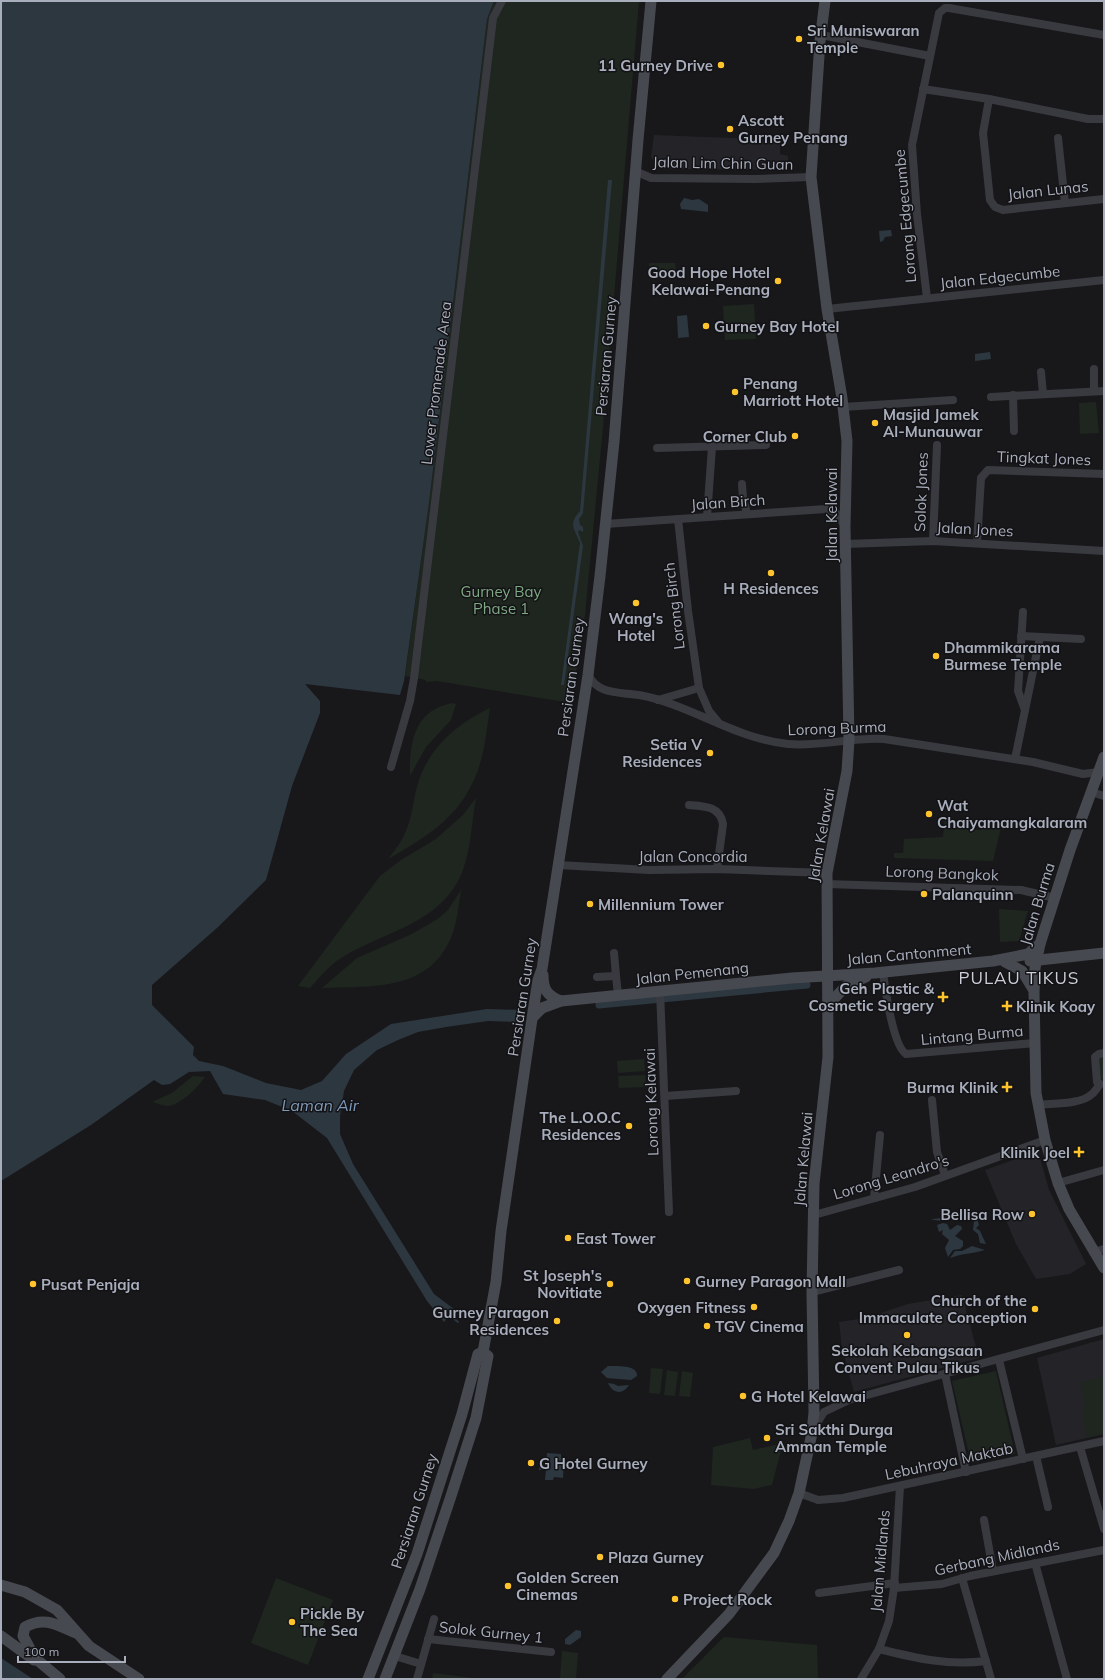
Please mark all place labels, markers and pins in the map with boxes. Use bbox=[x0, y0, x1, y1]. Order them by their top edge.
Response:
place label: Sri Muniswaran Temple bbox=[807, 21, 919, 57]
marker: Sri Muniswaran Temple bbox=[794, 34, 804, 44]
place label: 11 Gurney Drive bbox=[598, 56, 713, 75]
marker: 11 Gurney Drive bbox=[716, 60, 726, 70]
place label: Ascott Gurney Penang bbox=[738, 111, 848, 147]
marker: Ascott Gurney Penang bbox=[725, 124, 735, 134]
place label: Good Hope Hotel Kelawai-Penang bbox=[647, 263, 770, 299]
marker: Good Hope Hotel Kelawai-Penang bbox=[773, 276, 783, 286]
place label: Gurney Bay Hotel bbox=[714, 317, 839, 336]
marker: Gurney Bay Hotel bbox=[701, 321, 711, 331]
place label: Penang Marriott Hotel bbox=[743, 374, 843, 410]
marker: Penang Marriott Hotel bbox=[730, 387, 740, 397]
place label: Masjid Jamek Al-Munauwar bbox=[883, 405, 982, 441]
marker: Masjid Jamek Al-Munauwar bbox=[870, 418, 880, 428]
place label: Corner Club bbox=[703, 427, 787, 446]
marker: Corner Club bbox=[790, 431, 800, 441]
marker: H Residences bbox=[766, 568, 776, 578]
place label: H Residences bbox=[723, 579, 819, 598]
marker: Wang's Hotel bbox=[631, 598, 641, 608]
place label: Wang's Hotel bbox=[609, 609, 663, 645]
place label: Dhammikarama Burmese Temple bbox=[944, 638, 1062, 674]
marker: Dhammikarama Burmese Temple bbox=[931, 651, 941, 661]
place label: Setia V Residences bbox=[622, 735, 702, 771]
marker: Setia V Residences bbox=[705, 748, 715, 758]
place label: Wat Chaiyamangkalaram bbox=[937, 796, 1087, 832]
marker: Wat Chaiyamangkalaram bbox=[924, 809, 934, 819]
place label: Palanquinn bbox=[932, 885, 1013, 904]
marker: Palanquinn bbox=[919, 889, 929, 899]
place label: Millennium Tower bbox=[598, 895, 724, 914]
marker: Millennium Tower bbox=[585, 899, 595, 909]
place label: Geh Plastic & Cosmetic Surgery bbox=[808, 979, 935, 1015]
marker: Geh Plastic & Cosmetic Surgery bbox=[937, 991, 949, 1003]
place label: Klinik Koay bbox=[1016, 997, 1096, 1016]
marker: Klinik Koay bbox=[1001, 1000, 1013, 1012]
place label: Burma Klinik bbox=[907, 1078, 999, 1097]
marker: Burma Klinik bbox=[1001, 1081, 1013, 1093]
place label: The L.O.O.C Residences bbox=[540, 1108, 621, 1144]
marker: The L.O.O.C Residences bbox=[624, 1121, 634, 1131]
place label: Klinik Joel bbox=[1000, 1143, 1070, 1162]
marker: Klinik Joel bbox=[1073, 1146, 1085, 1158]
place label: Bellisa Row bbox=[940, 1205, 1025, 1224]
marker: Bellisa Row bbox=[1027, 1209, 1037, 1219]
place label: East Tower bbox=[576, 1229, 656, 1248]
marker: East Tower bbox=[563, 1233, 573, 1243]
place label: St Joseph's Novitiate bbox=[523, 1266, 602, 1302]
place label: Gurney Paragon Mall bbox=[695, 1272, 846, 1291]
place label: Pusat Penjaja bbox=[41, 1275, 140, 1294]
marker: Gurney Paragon Mall bbox=[682, 1276, 692, 1286]
marker: Pusat Penjaja bbox=[28, 1279, 38, 1289]
marker: St Joseph's Novitiate bbox=[605, 1279, 615, 1289]
place label: Church of the Immaculate Conception bbox=[859, 1291, 1027, 1327]
place label: Oxygen Fitness bbox=[637, 1298, 746, 1317]
marker: Oxygen Fitness bbox=[749, 1302, 759, 1312]
place label: Gurney Paragon Residences bbox=[432, 1303, 549, 1339]
marker: Church of the Immaculate Conception bbox=[1030, 1304, 1040, 1314]
marker: Gurney Paragon Residences bbox=[552, 1316, 562, 1326]
place label: TGV Cinema bbox=[715, 1317, 804, 1336]
marker: TGV Cinema bbox=[702, 1321, 712, 1331]
marker: Sekolah Kebangsaan Convent Pulau Tikus bbox=[902, 1330, 912, 1340]
place label: Sekolah Kebangsaan Convent Pulau Tikus bbox=[831, 1341, 983, 1377]
place label: G Hotel Kelawai bbox=[751, 1387, 866, 1406]
marker: G Hotel Kelawai bbox=[738, 1391, 748, 1401]
place label: Sri Sakthi Durga Amman Temple bbox=[775, 1420, 893, 1456]
marker: Sri Sakthi Durga Amman Temple bbox=[762, 1433, 772, 1443]
place label: G Hotel Gurney bbox=[539, 1454, 649, 1473]
marker: G Hotel Gurney bbox=[526, 1458, 536, 1468]
place label: Plaza Gurney bbox=[608, 1548, 705, 1567]
marker: Plaza Gurney bbox=[595, 1552, 605, 1562]
place label: Golden Screen Cinemas bbox=[516, 1568, 619, 1604]
marker: Golden Screen Cinemas bbox=[503, 1581, 513, 1591]
place label: Project Rock bbox=[683, 1590, 773, 1609]
marker: Project Rock bbox=[670, 1594, 680, 1604]
place label: Pickle By The Sea bbox=[300, 1604, 365, 1640]
marker: Pickle By The Sea bbox=[287, 1617, 297, 1627]

